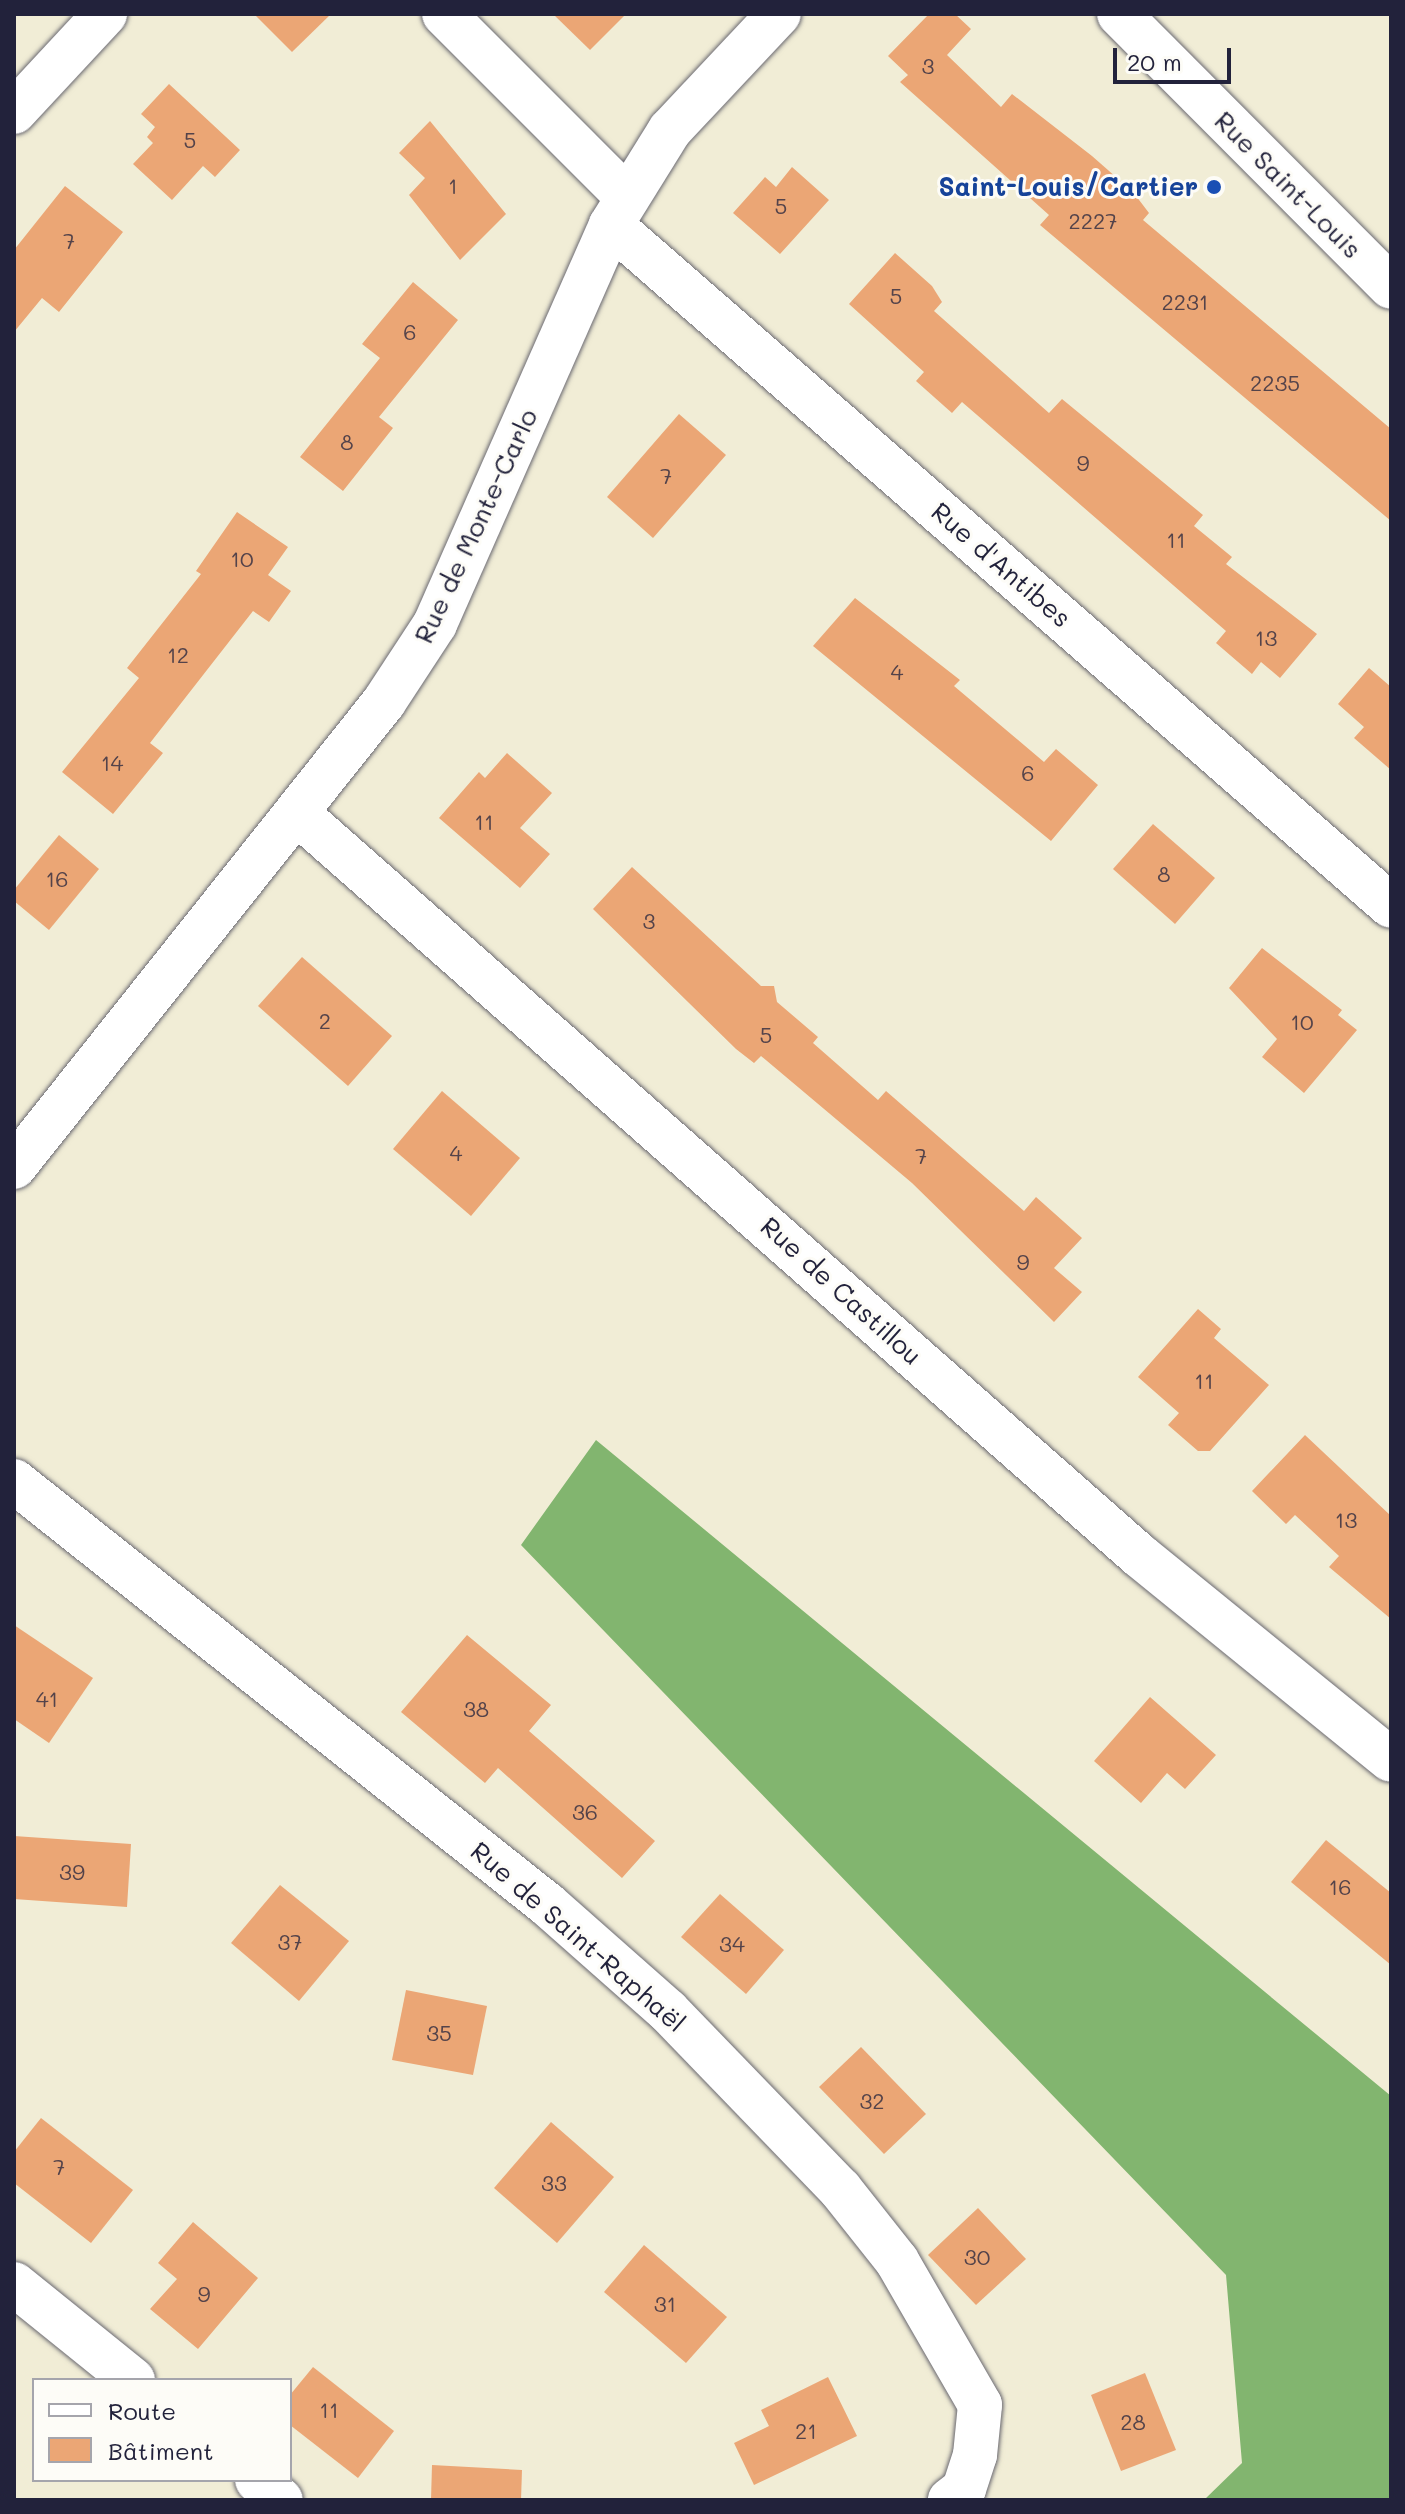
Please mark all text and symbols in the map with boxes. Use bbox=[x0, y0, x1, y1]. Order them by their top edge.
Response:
scale bar bbox=[1117, 32, 1235, 82]
text: 20 m bbox=[1127, 46, 1182, 77]
house number: 3 bbox=[922, 53, 934, 79]
street label: Rue Saint-Louis bbox=[1208, 105, 1368, 265]
house number: 5 bbox=[184, 127, 196, 153]
place label: Saint-Louis/Cartier bbox=[939, 171, 1198, 203]
house number: 1 bbox=[448, 173, 458, 199]
marker: Saint-Louis/Cartier bbox=[1205, 178, 1223, 196]
house number: 5 bbox=[775, 193, 787, 219]
house number: 2227 bbox=[1069, 208, 1117, 234]
house number: 7 bbox=[63, 228, 75, 254]
house number: 5 bbox=[890, 283, 902, 309]
house number: 2231 bbox=[1161, 289, 1209, 315]
house number: 6 bbox=[403, 319, 417, 345]
house number: 2235 bbox=[1250, 370, 1300, 396]
street label: Rue de Monte-Carlo bbox=[408, 404, 544, 648]
house number: 8 bbox=[340, 429, 354, 455]
house number: 9 bbox=[1076, 450, 1090, 476]
house number: 7 bbox=[660, 463, 672, 489]
street label: Rue d'Antibes bbox=[925, 496, 1077, 634]
house number: 11 bbox=[1166, 527, 1186, 553]
house number: 10 bbox=[230, 546, 254, 572]
house number: 13 bbox=[1255, 625, 1277, 651]
house number: 12 bbox=[167, 642, 189, 668]
house number: 4 bbox=[891, 659, 903, 685]
house number: 14 bbox=[101, 750, 123, 776]
house number: 6 bbox=[1021, 760, 1035, 786]
house number: 11 bbox=[474, 809, 494, 835]
house number: 8 bbox=[1157, 861, 1171, 887]
house number: 16 bbox=[45, 866, 69, 892]
house number: 3 bbox=[643, 908, 655, 934]
house number: 2 bbox=[319, 1008, 331, 1034]
house number: 10 bbox=[1290, 1009, 1314, 1035]
house number: 5 bbox=[760, 1022, 772, 1048]
house number: 4 bbox=[450, 1140, 462, 1166]
house number: 7 bbox=[915, 1143, 927, 1169]
street label: Rue de Castillou bbox=[754, 1211, 928, 1371]
house number: 9 bbox=[1016, 1249, 1030, 1275]
house number: 11 bbox=[1194, 1368, 1214, 1394]
house number: 13 bbox=[1335, 1507, 1357, 1533]
house number: 41 bbox=[36, 1686, 58, 1712]
house number: 38 bbox=[463, 1696, 489, 1722]
house number: 36 bbox=[572, 1799, 598, 1825]
street label: Rue de Saint-Raphaël bbox=[464, 1835, 692, 2039]
house number: 39 bbox=[59, 1859, 85, 1885]
house number: 16 bbox=[1328, 1874, 1352, 1900]
house number: 37 bbox=[277, 1929, 303, 1955]
house number: 34 bbox=[719, 1931, 745, 1957]
house number: 35 bbox=[426, 2020, 452, 2046]
house number: 32 bbox=[859, 2088, 885, 2114]
house number: 7 bbox=[53, 2154, 65, 2180]
house number: 33 bbox=[541, 2170, 567, 2196]
house number: 30 bbox=[964, 2244, 990, 2270]
house number: 9 bbox=[197, 2281, 211, 2307]
house number: 31 bbox=[654, 2291, 676, 2317]
legend bbox=[32, 2378, 292, 2482]
text: Route bbox=[108, 2395, 176, 2426]
house number: 11 bbox=[319, 2397, 339, 2423]
house number: 28 bbox=[1120, 2409, 1146, 2435]
house number: 21 bbox=[795, 2418, 817, 2444]
text: Bâtiment bbox=[108, 2435, 214, 2466]

